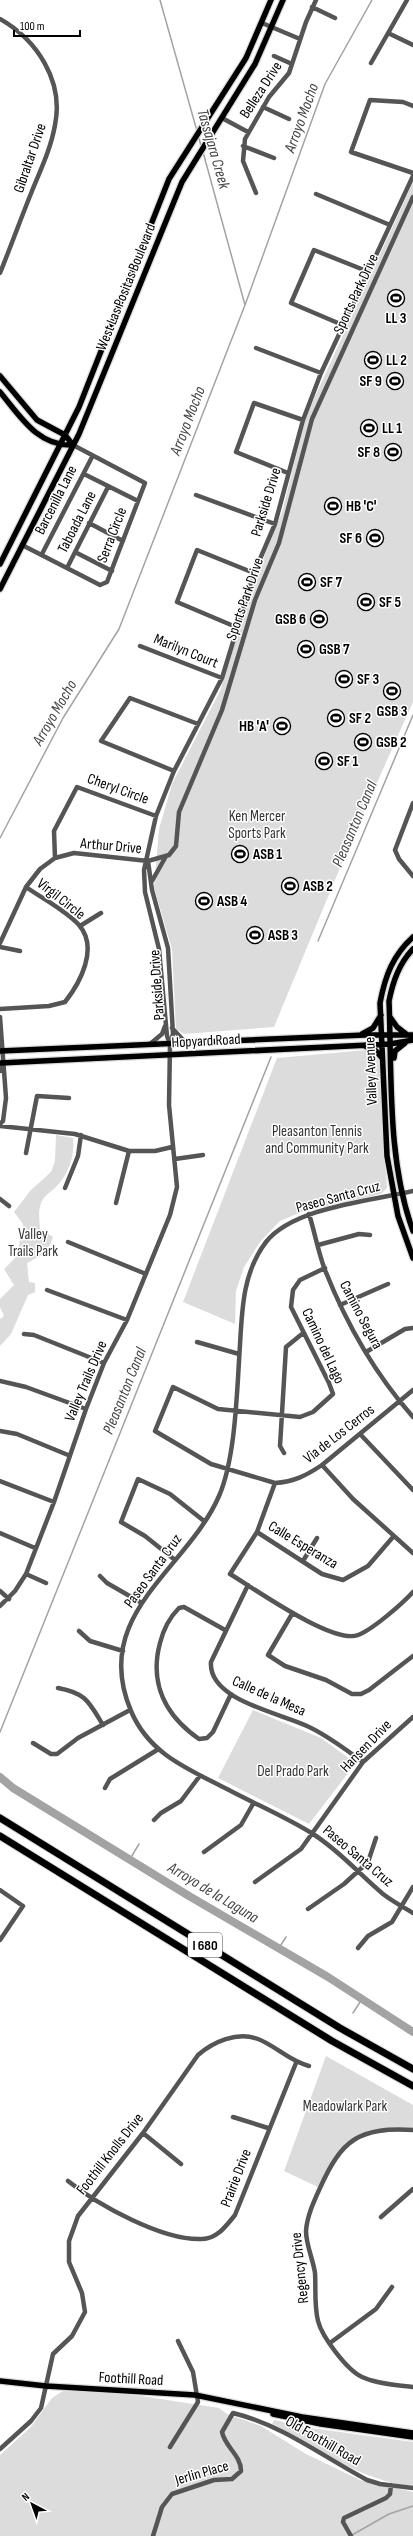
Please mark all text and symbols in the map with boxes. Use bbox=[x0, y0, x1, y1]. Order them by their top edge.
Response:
scale bar bbox=[14, 12, 80, 38]
text: 100 m bbox=[20, 19, 45, 34]
street label: Belleza Drive bbox=[236, 58, 286, 122]
water label: Arroyo Mocho bbox=[280, 80, 323, 156]
water label: Tassajara Creek bbox=[193, 107, 234, 192]
street label: Gibraltar Drive bbox=[9, 121, 51, 195]
street label: West Las Positas Boulevard bbox=[92, 221, 160, 353]
street label: Sports Park Drive bbox=[329, 251, 383, 337]
sports icon: LL 3 bbox=[386, 288, 406, 308]
place label: LL 3 bbox=[386, 309, 407, 328]
sports icon: LL 2 bbox=[363, 350, 383, 370]
place label: LL 2 bbox=[386, 351, 407, 370]
sports icon: SF 9 bbox=[385, 371, 405, 391]
place label: SF 9 bbox=[359, 372, 382, 391]
water label: Arroyo Mocho bbox=[166, 383, 210, 459]
sports icon: LL 1 bbox=[359, 418, 379, 438]
place label: LL 1 bbox=[382, 419, 402, 438]
sports icon: SF 8 bbox=[383, 442, 403, 462]
place label: SF 8 bbox=[358, 443, 380, 462]
street label: Barcenilla Lane bbox=[30, 462, 82, 538]
street label: Parkside Drive bbox=[247, 465, 285, 539]
street label: Taboada Lane bbox=[53, 488, 101, 556]
sports icon: HB 'C' bbox=[323, 496, 343, 516]
place label: HB 'C' bbox=[346, 497, 377, 516]
street label: Serra Circle bbox=[93, 505, 131, 565]
sports icon: SF 6 bbox=[365, 528, 385, 548]
place label: SF 6 bbox=[340, 529, 362, 548]
street label: Sports Park Drive bbox=[222, 555, 268, 643]
sports icon: SF 7 bbox=[297, 572, 317, 592]
place label: SF 7 bbox=[320, 573, 342, 592]
sports icon: SF 5 bbox=[356, 592, 376, 612]
place label: SF 5 bbox=[379, 593, 401, 612]
sports icon: GSB 6 bbox=[309, 609, 329, 629]
place label: GSB 6 bbox=[275, 610, 306, 629]
street label: Marilyn Court bbox=[151, 629, 221, 673]
sports icon: GSB 7 bbox=[296, 639, 316, 659]
place label: GSB 7 bbox=[319, 640, 350, 659]
sports icon: SF 3 bbox=[334, 669, 354, 689]
place label: SF 3 bbox=[357, 670, 379, 689]
water label: Arroyo Mocho bbox=[28, 677, 82, 750]
sports icon: GSB 3 bbox=[382, 681, 402, 701]
place label: GSB 3 bbox=[377, 702, 408, 721]
sports icon: SF 2 bbox=[326, 708, 346, 728]
place label: SF 2 bbox=[349, 709, 371, 728]
sports icon: HB 'A' bbox=[272, 716, 292, 736]
place label: HB 'A' bbox=[239, 717, 269, 736]
sports icon: GSB 2 bbox=[353, 732, 373, 752]
place label: GSB 2 bbox=[376, 733, 407, 752]
sports icon: SF 1 bbox=[314, 751, 334, 771]
place label: SF 1 bbox=[337, 752, 358, 771]
street label: Cheryl Circle bbox=[85, 769, 151, 809]
water label: Pleasanton Canal bbox=[328, 777, 382, 870]
park label: Ken Mercer Sports Park bbox=[228, 807, 286, 843]
street label: Arthur Drive bbox=[79, 834, 142, 858]
sports icon: ASB 1 bbox=[230, 844, 250, 864]
place label: ASB 1 bbox=[252, 845, 282, 864]
street label: Virgil Circle bbox=[33, 874, 89, 924]
sports icon: ASB 2 bbox=[280, 876, 300, 896]
place label: ASB 2 bbox=[302, 877, 333, 896]
sports icon: ASB 4 bbox=[194, 891, 214, 911]
place label: ASB 4 bbox=[216, 892, 247, 911]
sports icon: ASB 3 bbox=[245, 925, 265, 945]
place label: ASB 3 bbox=[267, 926, 298, 945]
street label: Parkside Drive bbox=[145, 949, 169, 1021]
street label: Hopyard Road bbox=[171, 1030, 241, 1052]
street label: Valley Avenue bbox=[360, 1036, 382, 1106]
park label: Pleasanton Tennis and Community Park bbox=[265, 1122, 369, 1158]
street label: Paseo Santa Cruz bbox=[294, 1176, 383, 1217]
park label: Valley Trails Park bbox=[8, 1225, 58, 1261]
street label: Camino Segura bbox=[335, 1278, 387, 1353]
street label: Camino del Lago bbox=[297, 1305, 349, 1387]
street label: Valley Trails Drive bbox=[60, 1338, 112, 1424]
water label: Pleasanton Canal bbox=[99, 1344, 151, 1437]
street label: Via de Los Cerros bbox=[300, 1400, 378, 1468]
street label: Calle Esperanza bbox=[265, 1517, 342, 1573]
street label: Paseo Santa Cruz bbox=[120, 1530, 186, 1612]
street label: Calle de la Mesa bbox=[229, 1671, 309, 1721]
street label: Hansen Drive bbox=[336, 1716, 396, 1776]
park label: Del Prado Park bbox=[257, 1762, 329, 1781]
street label: Paseo Santa Cruz bbox=[319, 1821, 398, 1891]
water label: Arroyo de la Laguna bbox=[163, 1858, 262, 1928]
road number: I 680 bbox=[188, 1933, 222, 1957]
park label: Meadowlark Park bbox=[303, 2097, 388, 2116]
street label: Foothill Knolls Drive bbox=[72, 2109, 148, 2199]
street label: Prairie Drive bbox=[216, 2146, 256, 2210]
street label: Regency Drive bbox=[287, 2231, 313, 2305]
street label: Foothill Road bbox=[98, 2368, 164, 2390]
street label: Old Foothill Road bbox=[282, 2412, 364, 2470]
street label: Jerlin Place bbox=[172, 2456, 231, 2490]
north arrow bbox=[12, 2484, 52, 2524]
text: N bbox=[19, 2490, 32, 2504]

